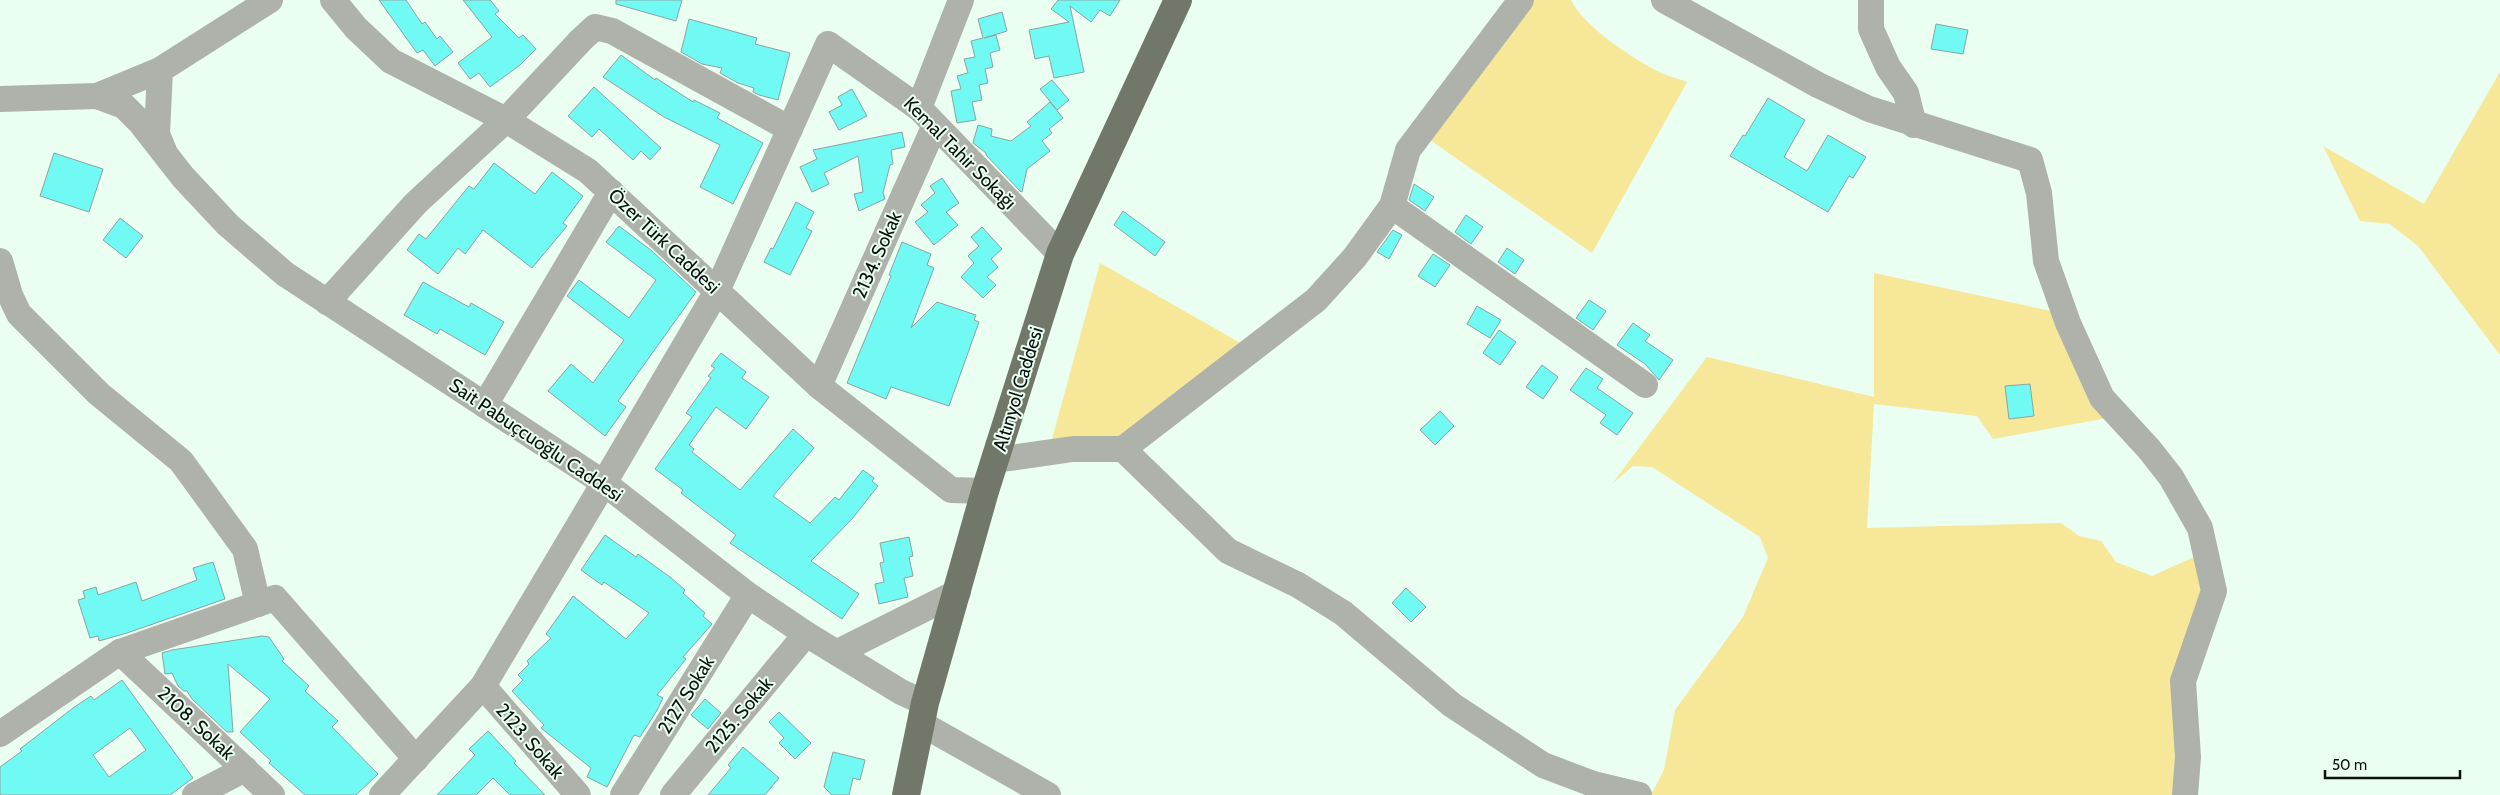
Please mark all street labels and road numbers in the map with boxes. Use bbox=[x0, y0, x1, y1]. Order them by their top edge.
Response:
street label: Kemal Tahir Sokağı bbox=[899, 92, 1021, 214]
street label: Özer Türk Caddesi bbox=[603, 183, 725, 299]
street label: 2134. Sokak bbox=[848, 207, 907, 302]
street label: Altınyol Caddesi bbox=[988, 324, 1048, 454]
street label: Sait Pabuçcuoğlu Caddesi bbox=[445, 373, 627, 507]
street label: 2127 Sokak bbox=[653, 651, 719, 738]
street label: 2125. Sokak bbox=[701, 672, 778, 758]
street label: 2108. Sokak bbox=[153, 682, 240, 765]
street label: 2123. Sokak bbox=[491, 699, 569, 784]

